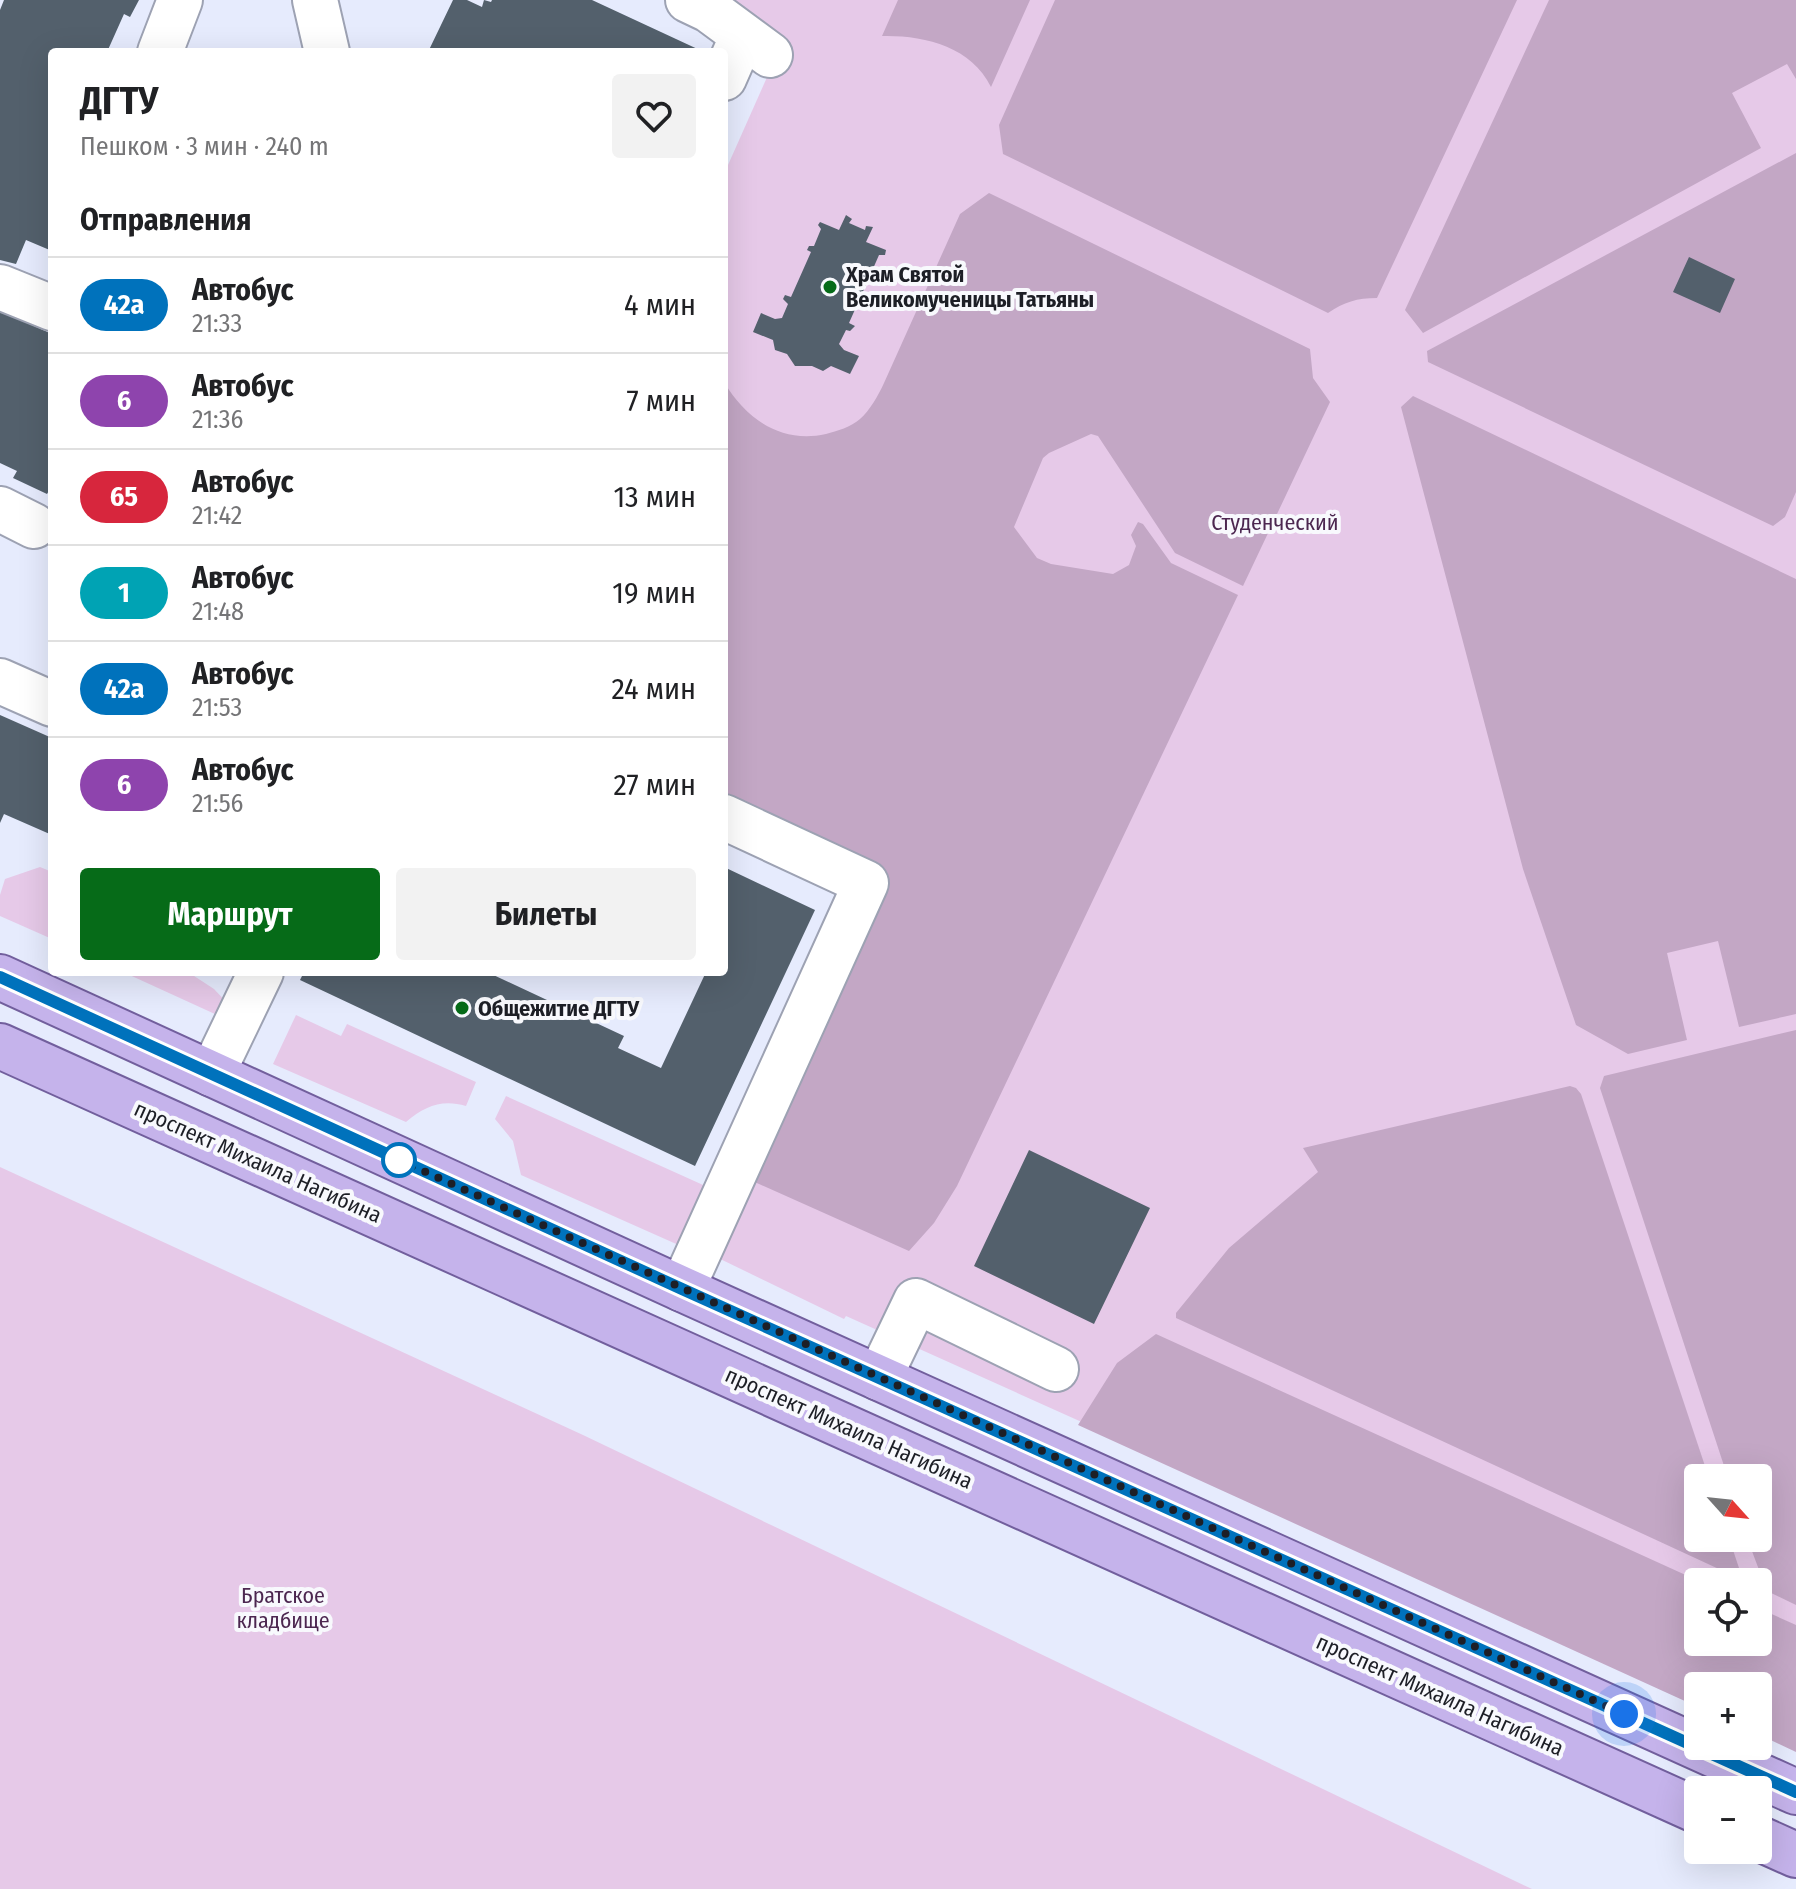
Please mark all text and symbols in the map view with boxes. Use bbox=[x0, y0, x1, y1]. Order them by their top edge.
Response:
button: heart bbox=[612, 74, 696, 158]
text: ДГТУ bbox=[80, 78, 158, 124]
text: Пешком · 3 мин · 240 m bbox=[80, 131, 329, 162]
text: Отправления bbox=[80, 202, 251, 238]
place label: Храм Святой Великомученицы Татьяны bbox=[845, 261, 1094, 313]
text: Автобус bbox=[192, 272, 294, 308]
marker: Храм Святой Великомученицы Татьяны bbox=[821, 278, 839, 296]
text: 4 мин bbox=[624, 287, 696, 323]
text: 42a bbox=[104, 288, 144, 321]
text: 21:33 bbox=[192, 308, 242, 339]
text: Автобус bbox=[192, 368, 294, 404]
text: 7 мин bbox=[626, 383, 696, 419]
text: 6 bbox=[117, 384, 131, 417]
text: 21:36 bbox=[192, 404, 243, 435]
text: Автобус bbox=[192, 464, 294, 500]
text: 13 мин bbox=[613, 479, 696, 515]
text: 65 bbox=[110, 480, 138, 513]
text: 21:42 bbox=[192, 500, 242, 531]
park label: Студенческий bbox=[1211, 509, 1339, 536]
text: Автобус bbox=[192, 560, 294, 596]
text: 19 мин bbox=[612, 575, 696, 611]
text: 1 bbox=[118, 576, 130, 609]
text: 21:48 bbox=[192, 596, 244, 627]
text: Автобус bbox=[192, 656, 294, 692]
text: 24 мин bbox=[611, 671, 696, 707]
text: 42a bbox=[104, 672, 144, 705]
text: 21:53 bbox=[192, 692, 242, 723]
text: Автобус bbox=[192, 752, 294, 788]
text: 27 мин bbox=[613, 767, 696, 803]
text: 6 bbox=[117, 768, 131, 801]
text: 21:56 bbox=[192, 788, 243, 819]
button: Маршрут bbox=[80, 868, 380, 960]
button: Билеты bbox=[396, 868, 696, 960]
place label: Общежитие ДГТУ bbox=[478, 995, 639, 1022]
marker: Общежитие ДГТУ bbox=[453, 999, 471, 1017]
street label: проспект Михаила Нагибина bbox=[130, 1095, 386, 1229]
unlabelled marker bbox=[382, 1143, 416, 1177]
street label: проспект Михаила Нагибина bbox=[721, 1361, 977, 1495]
north arrow bbox=[1684, 1464, 1772, 1552]
map controls bbox=[1684, 1464, 1772, 1864]
button: locate bbox=[1684, 1568, 1772, 1656]
park label: Братское кладбище bbox=[236, 1582, 330, 1634]
street label: проспект Михаила Нагибина bbox=[1312, 1628, 1568, 1762]
button: + bbox=[1684, 1672, 1772, 1760]
your location bbox=[1604, 1694, 1644, 1734]
button: − bbox=[1684, 1776, 1772, 1864]

